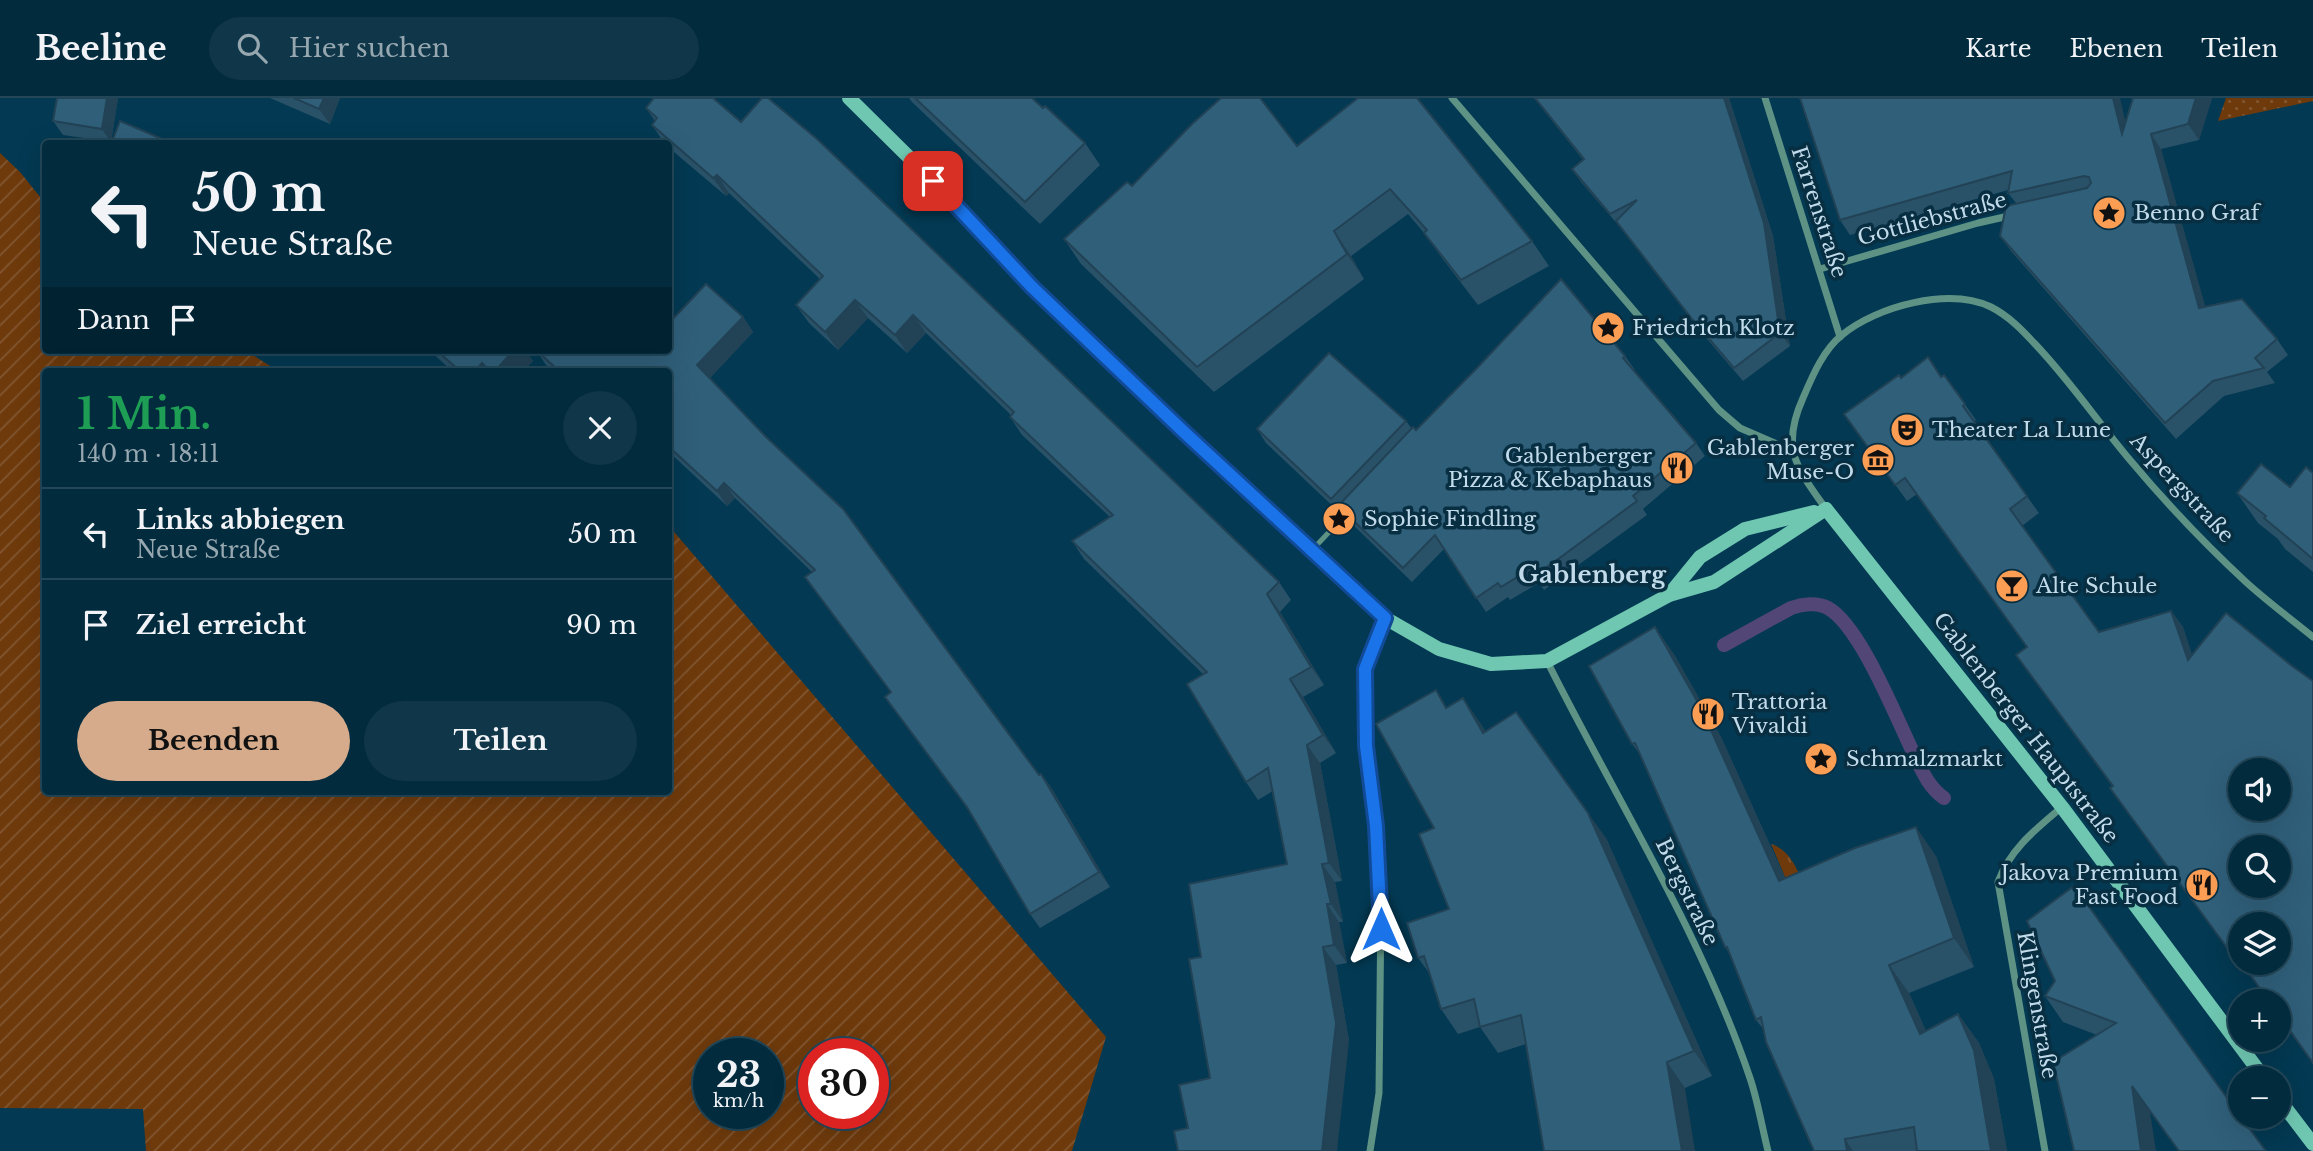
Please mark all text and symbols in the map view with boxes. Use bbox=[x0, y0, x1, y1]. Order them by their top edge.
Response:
search box bbox=[209, 17, 699, 80]
text: Beeline bbox=[35, 28, 167, 69]
icon: search bbox=[233, 29, 271, 67]
text: Hier suchen bbox=[289, 32, 450, 64]
text: Karte bbox=[1965, 34, 2032, 63]
text: Ebenen bbox=[2070, 34, 2163, 63]
text: Teilen bbox=[2201, 34, 2278, 63]
street label: Farrenstraße bbox=[1786, 143, 1852, 281]
pin bbox=[903, 151, 963, 211]
icon: arrive bbox=[914, 162, 952, 200]
text: 50 m bbox=[192, 163, 325, 224]
icon: left bbox=[77, 168, 168, 259]
street label: Gottliebstraße bbox=[1855, 187, 2009, 251]
place icon: Benno Graf bbox=[2090, 194, 2128, 232]
place label: Benno Graf bbox=[2134, 200, 2262, 226]
text: Neue Straße bbox=[192, 224, 393, 264]
icon: arrive bbox=[164, 301, 202, 339]
text: Dann bbox=[77, 304, 150, 336]
place icon: Friedrich Klotz bbox=[1589, 309, 1627, 347]
place label: Friedrich Klotz bbox=[1632, 315, 1795, 341]
text: 1 Min. bbox=[77, 388, 211, 440]
button: close bbox=[563, 391, 637, 465]
theatre icon: Theater La Lune bbox=[1888, 411, 1926, 449]
place label: Theater La Lune bbox=[1932, 417, 2111, 443]
street label: Aspergstraße bbox=[2124, 427, 2239, 548]
place label: Gablenberger Muse-O bbox=[1707, 435, 1854, 485]
text: 140 m · 18:11 bbox=[77, 440, 219, 468]
museum icon: Gablenberger Muse-O bbox=[1859, 441, 1897, 479]
place label: Gablenberger Pizza & Kebaphaus bbox=[1448, 443, 1652, 493]
restaurant icon: Gablenberger Pizza & Kebaphaus bbox=[1658, 449, 1696, 487]
place icon: Sophie Findling bbox=[1320, 500, 1358, 538]
text: Links abbiegen bbox=[136, 504, 345, 536]
place label: Sophie Findling bbox=[1364, 506, 1537, 532]
icon: left bbox=[77, 515, 115, 553]
text: 50 m bbox=[568, 518, 637, 550]
text: Neue Straße bbox=[136, 536, 280, 564]
district label: Gablenberg bbox=[1518, 560, 1667, 589]
bar icon: Alte Schule bbox=[1993, 567, 2031, 605]
place label: Alte Schule bbox=[2035, 573, 2157, 599]
icon: arrive bbox=[77, 606, 115, 644]
street label: Gablenberger Hauptstraße bbox=[1928, 607, 2124, 849]
text: Ziel erreicht bbox=[136, 609, 306, 641]
text: 90 m bbox=[566, 609, 637, 641]
place label: Trattoria Vivaldi bbox=[1731, 689, 1828, 739]
restaurant icon: Trattoria Vivaldi bbox=[1689, 695, 1727, 733]
button: Beenden bbox=[77, 701, 350, 781]
button: Teilen bbox=[364, 701, 637, 781]
place icon: Schmalzmarkt bbox=[1802, 740, 1840, 778]
place label: Schmalzmarkt bbox=[1846, 746, 2003, 772]
map controls bbox=[2228, 758, 2291, 1129]
button: sound bbox=[2228, 758, 2291, 821]
street label: Bergstraße bbox=[1650, 834, 1724, 950]
button: search bbox=[2228, 835, 2291, 898]
place label: Jakova Premium Fast Food bbox=[1998, 860, 2178, 910]
restaurant icon: Jakova Premium Fast Food bbox=[2183, 866, 2221, 904]
position arrow bbox=[1344, 892, 1418, 966]
button: layers bbox=[2228, 912, 2291, 975]
street label: Klingenstraße bbox=[2011, 929, 2063, 1081]
button: + bbox=[2228, 989, 2291, 1052]
speed limit sign: 30 bbox=[798, 1038, 889, 1129]
text: 23 bbox=[716, 1053, 761, 1096]
button: − bbox=[2228, 1066, 2291, 1129]
text: km/h bbox=[713, 1090, 764, 1112]

